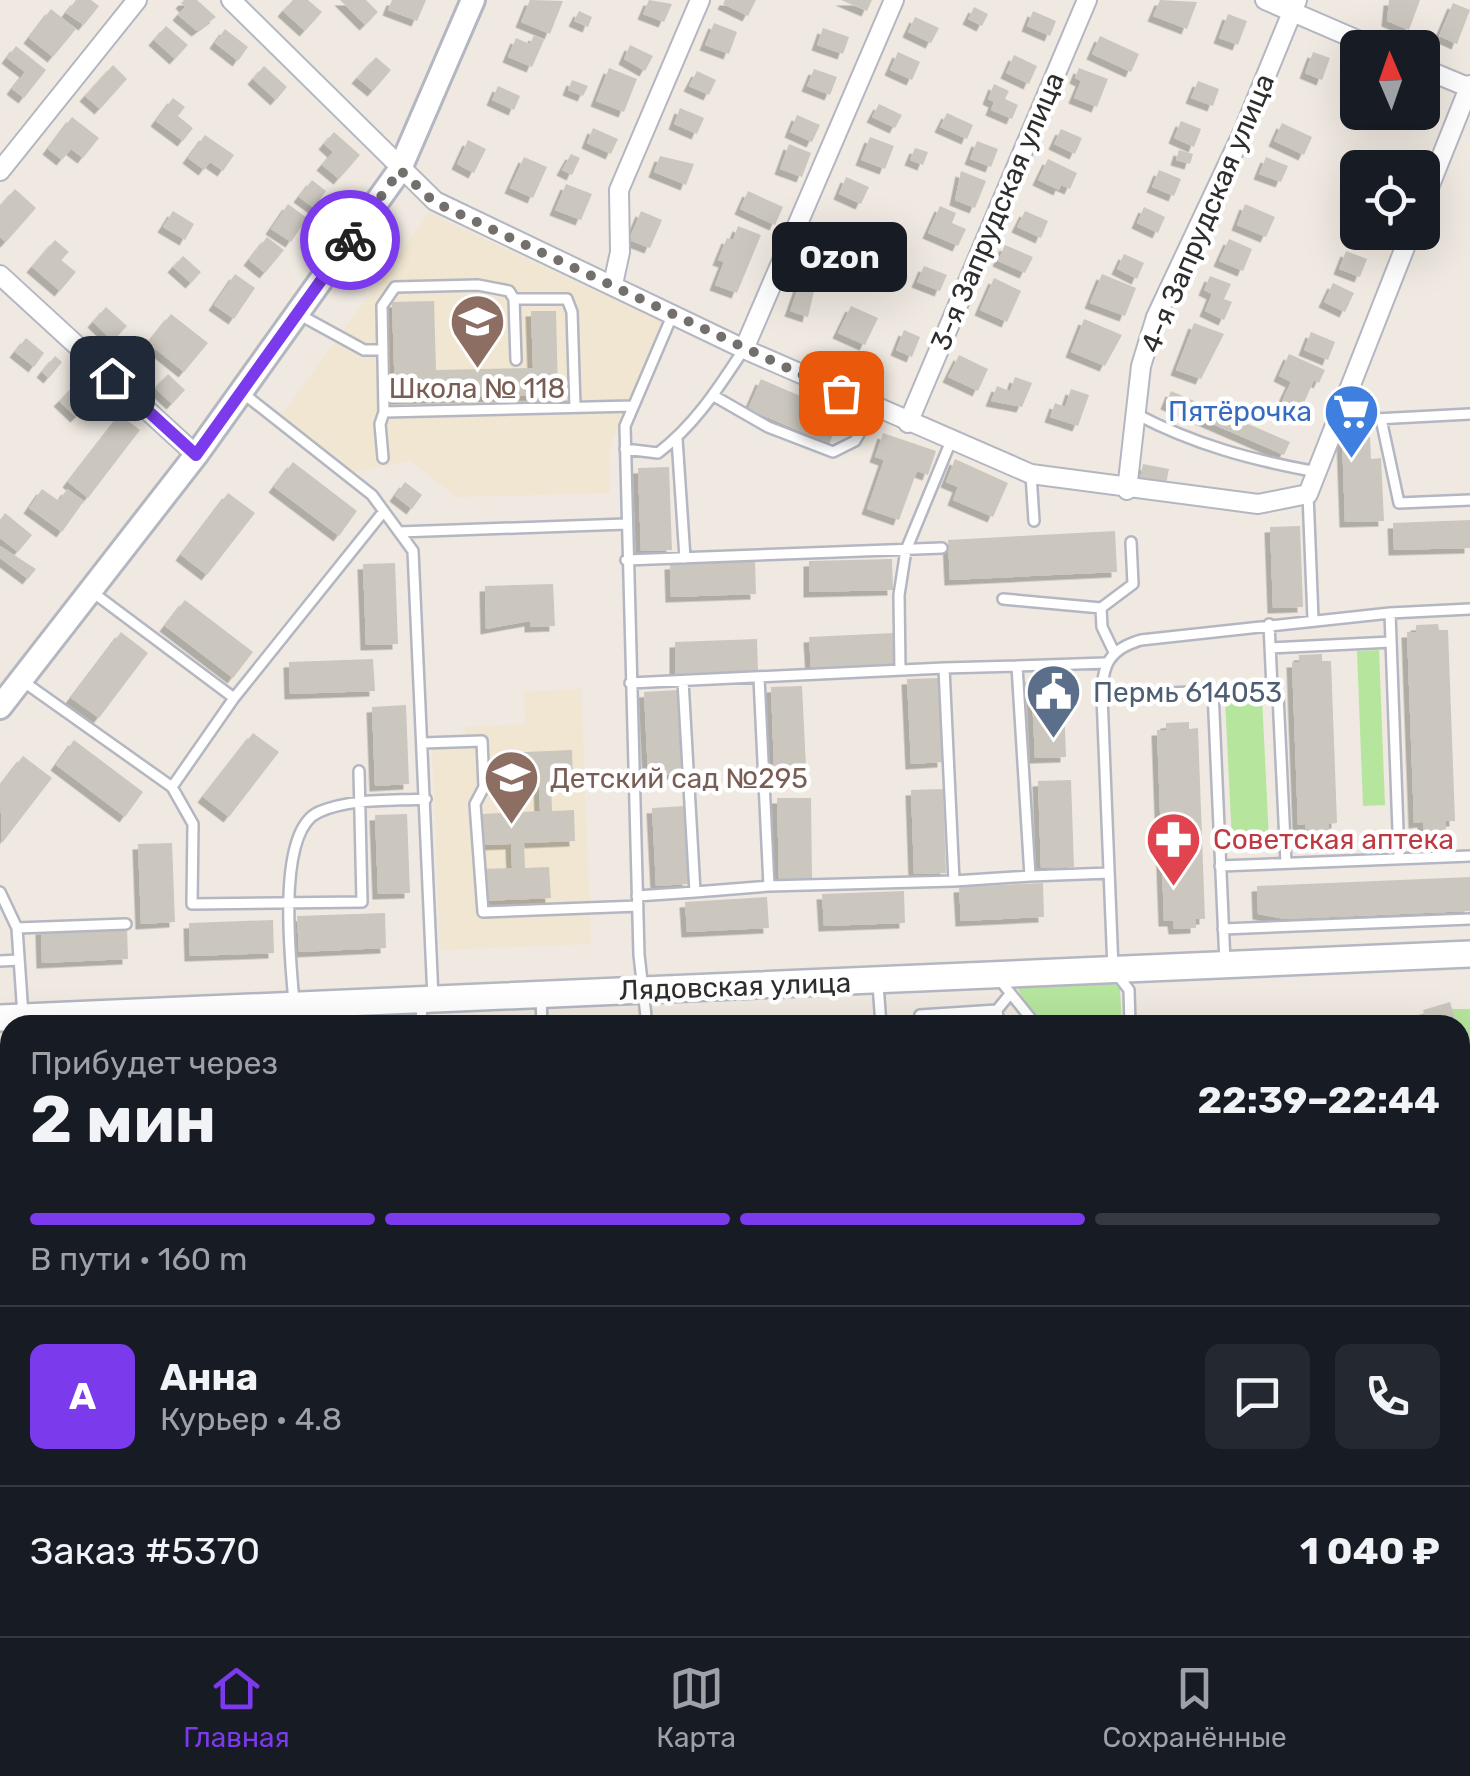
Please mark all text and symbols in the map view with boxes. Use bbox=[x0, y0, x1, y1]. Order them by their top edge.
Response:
north arrow bbox=[1340, 30, 1440, 130]
map controls bbox=[1340, 30, 1440, 250]
street label: 3-я Запрудская улица bbox=[924, 67, 1071, 355]
street label: 4-я Запрудская улица bbox=[1134, 69, 1281, 357]
button: locate bbox=[1340, 150, 1440, 250]
courier bbox=[300, 190, 400, 290]
icon: bike bbox=[323, 213, 378, 268]
callout: Ozon bbox=[774, 223, 908, 293]
text: Ozon bbox=[799, 238, 880, 276]
school or university icon: Школа № 118 bbox=[447, 292, 507, 371]
pin bbox=[70, 336, 155, 421]
icon: home bbox=[85, 351, 140, 406]
pin bbox=[799, 351, 884, 436]
icon: bag bbox=[814, 366, 869, 421]
place label: Школа № 118 bbox=[389, 372, 565, 405]
supermarket icon: Пятёрочка bbox=[1321, 381, 1381, 460]
place label: Пятёрочка bbox=[1168, 395, 1312, 428]
public building icon: Пермь 614053 bbox=[1024, 662, 1084, 741]
place label: Пермь 614053 bbox=[1093, 676, 1282, 709]
school or university icon: Детский сад №295 bbox=[481, 748, 541, 827]
place label: Детский сад №295 bbox=[550, 762, 808, 795]
pharmacy icon: Советская аптека bbox=[1144, 809, 1204, 888]
place label: Советская аптека bbox=[1213, 823, 1454, 856]
street label: Лядовская улица bbox=[618, 966, 852, 1007]
text: Прибудет через bbox=[30, 1044, 278, 1082]
text: 22:39–22:44 bbox=[1197, 1077, 1440, 1123]
text: 2 мин bbox=[30, 1081, 216, 1158]
text: В пути · 160 m bbox=[30, 1240, 247, 1278]
button: chat bbox=[1205, 1344, 1310, 1449]
button: phone bbox=[1335, 1344, 1440, 1449]
text: Анна bbox=[160, 1354, 258, 1400]
text: А bbox=[69, 1373, 96, 1419]
text: Курьер · 4.8 bbox=[160, 1400, 342, 1438]
text: Заказ #5370 bbox=[30, 1528, 260, 1574]
text: 1 040 ₽ bbox=[1300, 1528, 1440, 1574]
tab: Главная bbox=[183, 1661, 290, 1754]
tab: Карта bbox=[656, 1661, 736, 1754]
tab: Сохранённые bbox=[1102, 1661, 1287, 1754]

